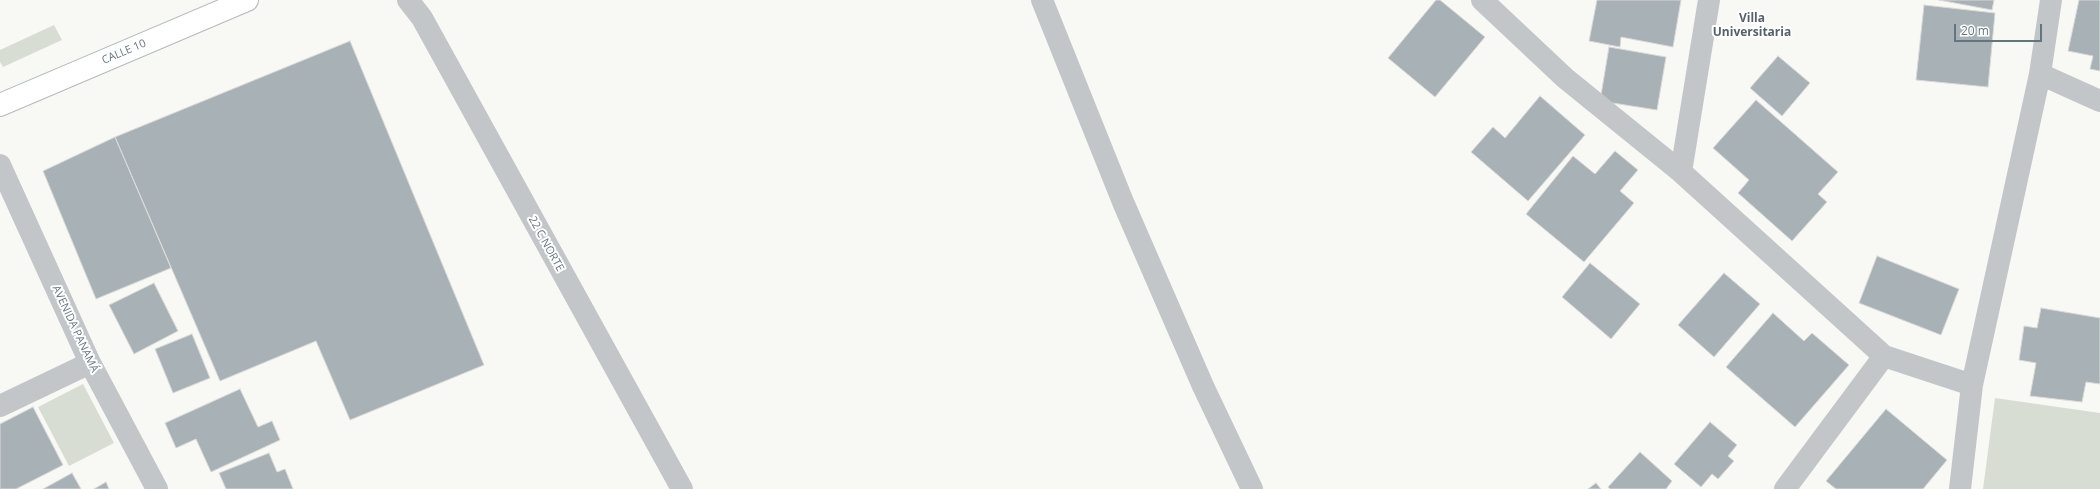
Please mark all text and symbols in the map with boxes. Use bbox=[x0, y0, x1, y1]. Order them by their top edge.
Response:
district label: Villa Universitaria bbox=[1713, 12, 1791, 40]
scale bar bbox=[1956, 16, 2044, 42]
text: 20 m bbox=[1961, 22, 1989, 39]
street label: CALLE 10 bbox=[100, 37, 148, 67]
street label: 22 C NORTE bbox=[525, 214, 567, 274]
street label: AVENIDA PANAMÁ bbox=[49, 283, 101, 375]

